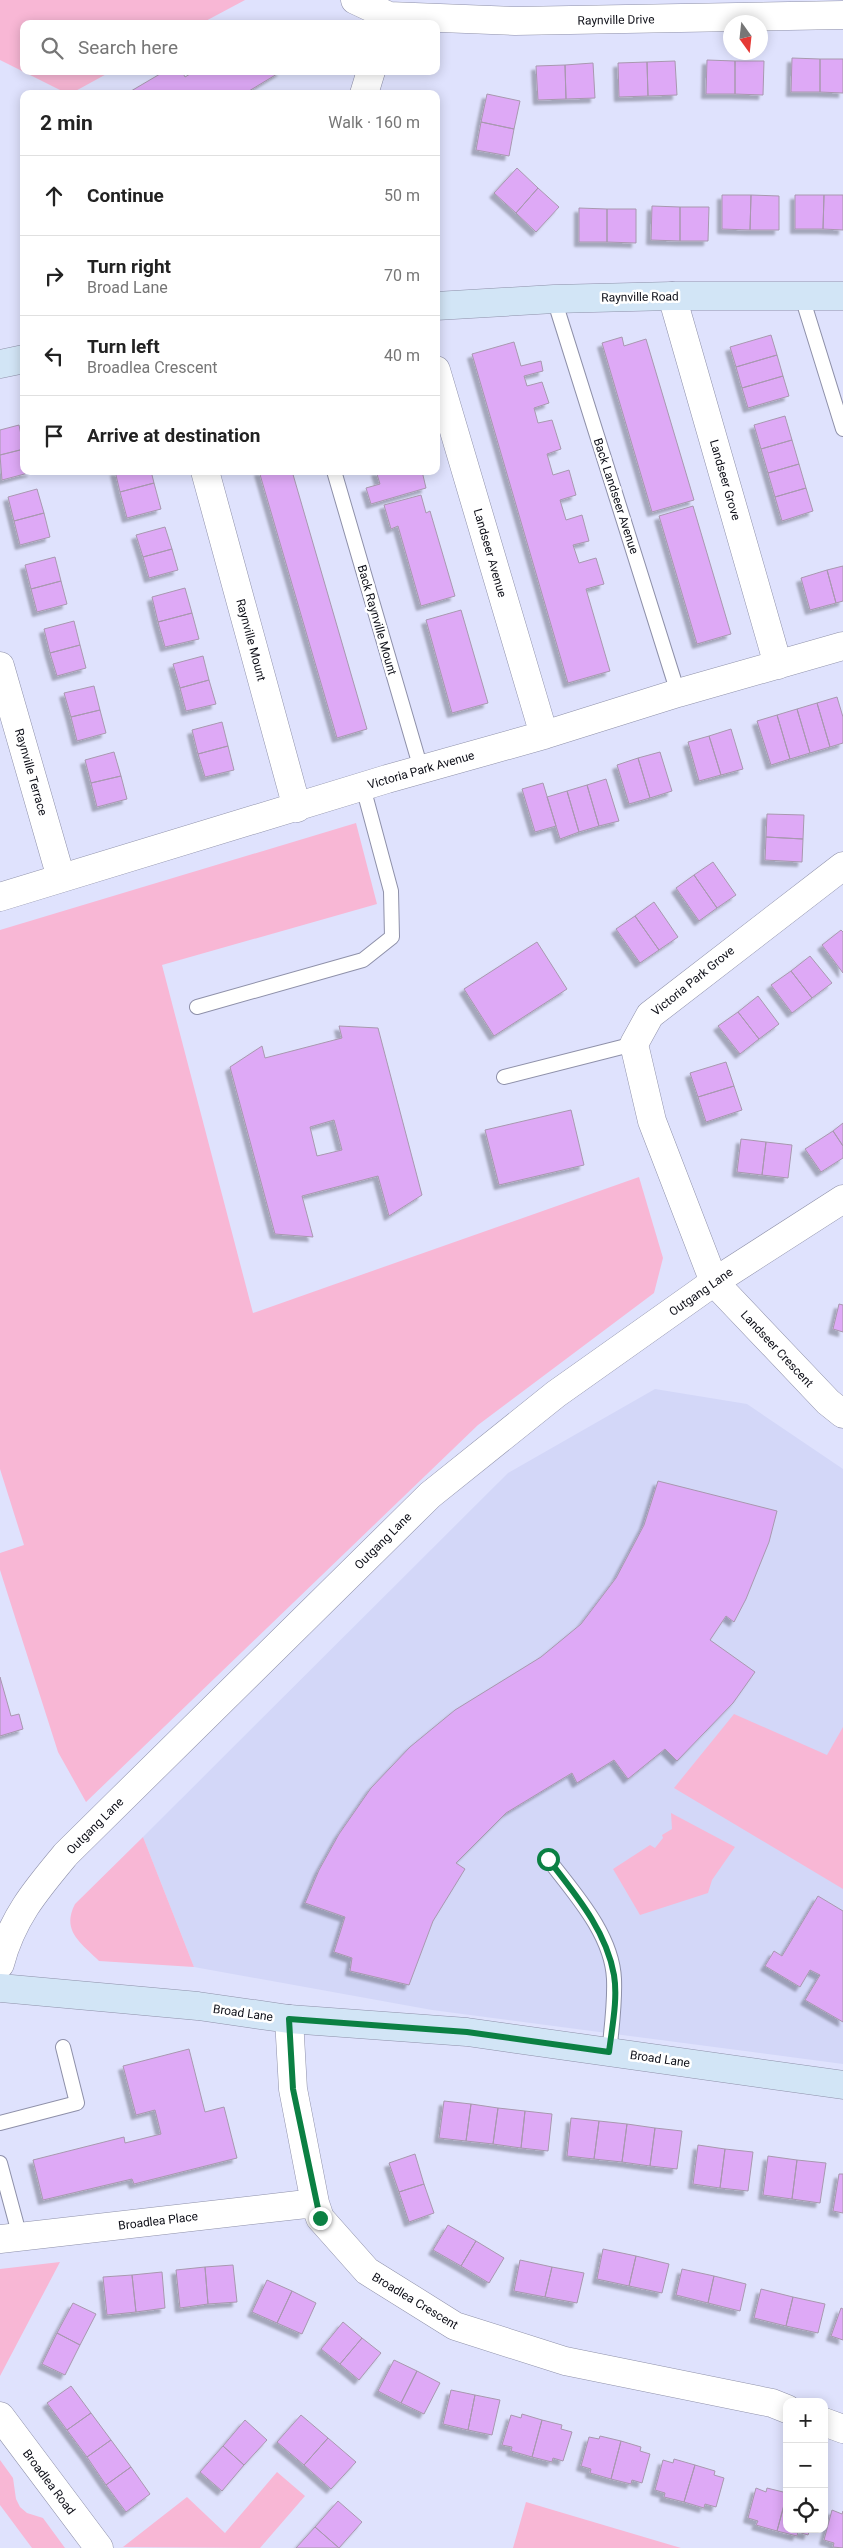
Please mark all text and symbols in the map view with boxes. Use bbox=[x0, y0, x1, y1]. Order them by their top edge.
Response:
street label: Raynville Drive bbox=[577, 12, 655, 28]
north arrow bbox=[723, 15, 768, 60]
search box bbox=[20, 20, 440, 75]
icon: search bbox=[38, 34, 66, 62]
text: Search here bbox=[78, 36, 178, 59]
text: 2 min bbox=[40, 111, 93, 135]
text: Walk · 160 m bbox=[328, 113, 420, 132]
icon: ahead bbox=[40, 182, 68, 210]
text: Continue bbox=[87, 184, 164, 207]
text: 50 m bbox=[384, 186, 420, 205]
text: Turn right bbox=[87, 255, 171, 278]
icon: right bbox=[40, 262, 68, 290]
text: 70 m bbox=[384, 266, 420, 285]
text: Broad Lane bbox=[87, 278, 168, 297]
street label: Raynville Road bbox=[601, 289, 679, 305]
text: Turn left bbox=[87, 335, 160, 358]
icon: left bbox=[40, 342, 68, 370]
text: 40 m bbox=[384, 346, 420, 365]
text: Broadlea Crescent bbox=[87, 358, 218, 377]
icon: arrive bbox=[40, 422, 68, 450]
text: Arrive at destination bbox=[87, 424, 260, 447]
street label: Back Landseer Avenue bbox=[591, 436, 641, 556]
street label: Landseer Grove bbox=[707, 438, 743, 522]
street label: Landseer Avenue bbox=[471, 507, 509, 599]
street label: Back Raynville Mount bbox=[355, 563, 399, 677]
street label: Raynville Mount bbox=[233, 597, 269, 683]
street label: Raynville Terrace bbox=[12, 727, 50, 817]
street label: Victoria Park Avenue bbox=[366, 748, 476, 792]
street label: Victoria Park Grove bbox=[649, 943, 737, 1019]
street label: Outgang Lane bbox=[667, 1265, 735, 1319]
street label: Landseer Crescent bbox=[738, 1308, 816, 1390]
street label: Outgang Lane bbox=[352, 1510, 414, 1572]
street label: Outgang Lane bbox=[64, 1795, 126, 1857]
route start bbox=[537, 1848, 560, 1871]
street label: Broad Lane bbox=[212, 2002, 274, 2024]
street label: Broad Lane bbox=[629, 2048, 691, 2070]
route end bbox=[309, 2207, 332, 2230]
street label: Broadlea Place bbox=[117, 2209, 199, 2233]
street label: Broadlea Crescent bbox=[369, 2270, 461, 2332]
map controls bbox=[783, 2398, 828, 2533]
button: + bbox=[783, 2398, 828, 2443]
button: − bbox=[783, 2443, 828, 2488]
street label: Broadlea Road bbox=[20, 2447, 78, 2517]
button: locate bbox=[783, 2488, 828, 2533]

